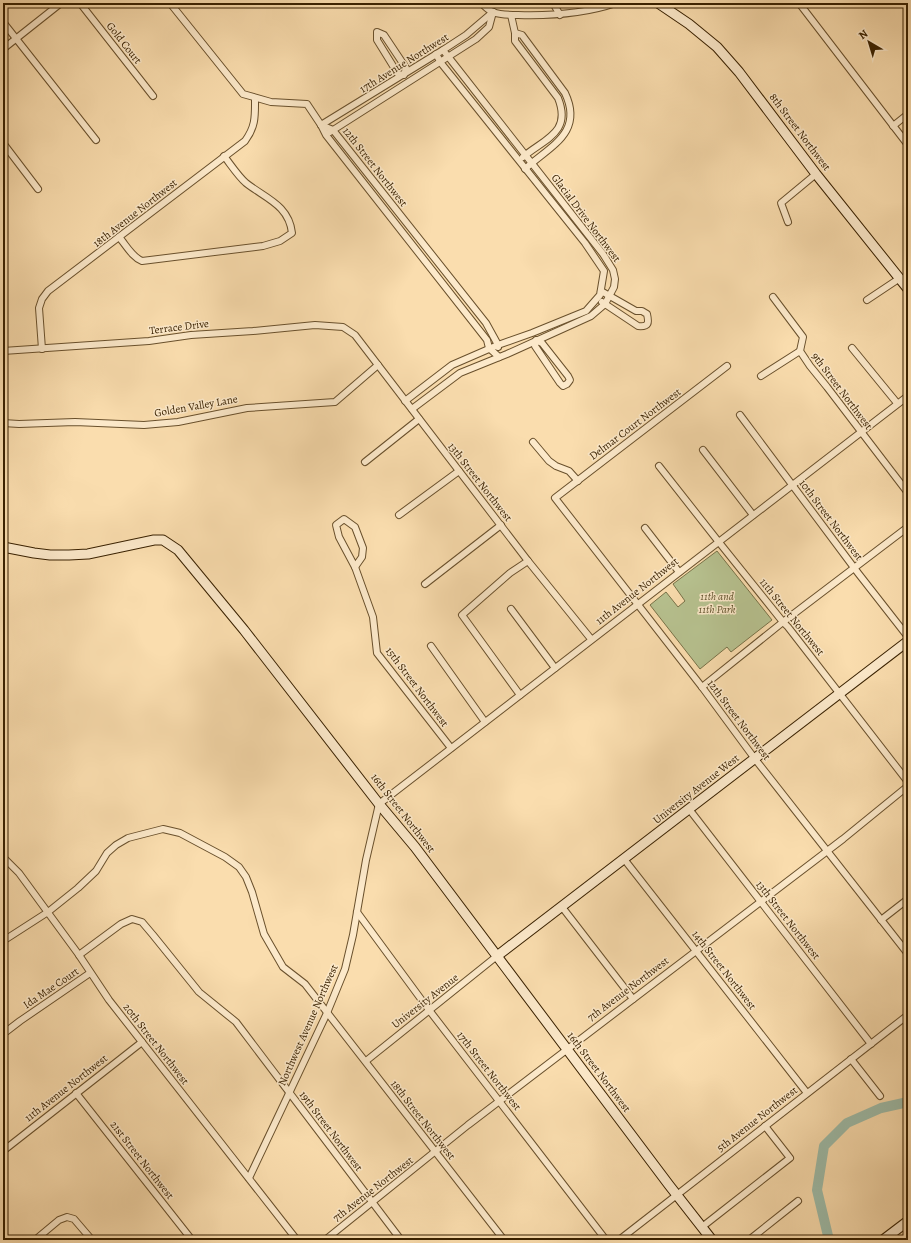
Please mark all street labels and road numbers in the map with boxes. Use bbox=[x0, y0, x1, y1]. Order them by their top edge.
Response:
street label: Gold Court bbox=[103, 19, 145, 67]
street label: 17th Avenue Northwest bbox=[357, 29, 452, 96]
street label: 8th Street Northwest bbox=[766, 90, 834, 174]
street label: 12th Street Northwest bbox=[339, 124, 411, 210]
street label: Glacial Drive Northwest bbox=[548, 171, 624, 265]
street label: 18th Avenue Northwest bbox=[90, 175, 180, 251]
street label: Terrace Drive bbox=[148, 316, 210, 338]
street label: 9th Street Northwest bbox=[808, 349, 876, 433]
street label: Delmar Court Northwest bbox=[586, 384, 684, 464]
street label: Golden Valley Lane bbox=[153, 391, 239, 421]
street label: 13th Street Northwest bbox=[444, 439, 516, 525]
street label: 10th Street Northwest bbox=[796, 476, 867, 564]
street label: 11th Avenue Northwest bbox=[592, 554, 682, 628]
street label: 11th Street Northwest bbox=[756, 575, 828, 659]
street label: 15th Street Northwest bbox=[382, 644, 452, 730]
street label: 12th Street Northwest bbox=[704, 677, 774, 764]
street label: University Avenue West bbox=[650, 750, 743, 827]
street label: 16th Street Northwest bbox=[367, 770, 439, 856]
street label: 13th Street Northwest bbox=[752, 877, 824, 963]
street label: 14th Street Northwest bbox=[688, 927, 760, 1013]
street label: 7th Avenue Northwest bbox=[584, 953, 672, 1025]
street label: Northwest Avenue Northwest bbox=[274, 962, 342, 1088]
street label: Ida Mae Court bbox=[20, 964, 82, 1012]
street label: University Avenue bbox=[388, 970, 462, 1032]
street label: 20th Street Northwest bbox=[120, 1000, 193, 1088]
street label: 17th Street Northwest bbox=[453, 1028, 525, 1114]
street label: 16th Street Northwest bbox=[564, 1029, 634, 1116]
street label: 11th Avenue Northwest bbox=[21, 1051, 111, 1125]
street label: 18th Street Northwest bbox=[387, 1077, 459, 1163]
street label: 5th Avenue Northwest bbox=[714, 1083, 801, 1155]
street label: 19th Street Northwest bbox=[296, 1088, 366, 1175]
street label: 21st Street Northwest bbox=[107, 1118, 178, 1203]
street label: 7th Avenue Northwest bbox=[330, 1153, 417, 1225]

